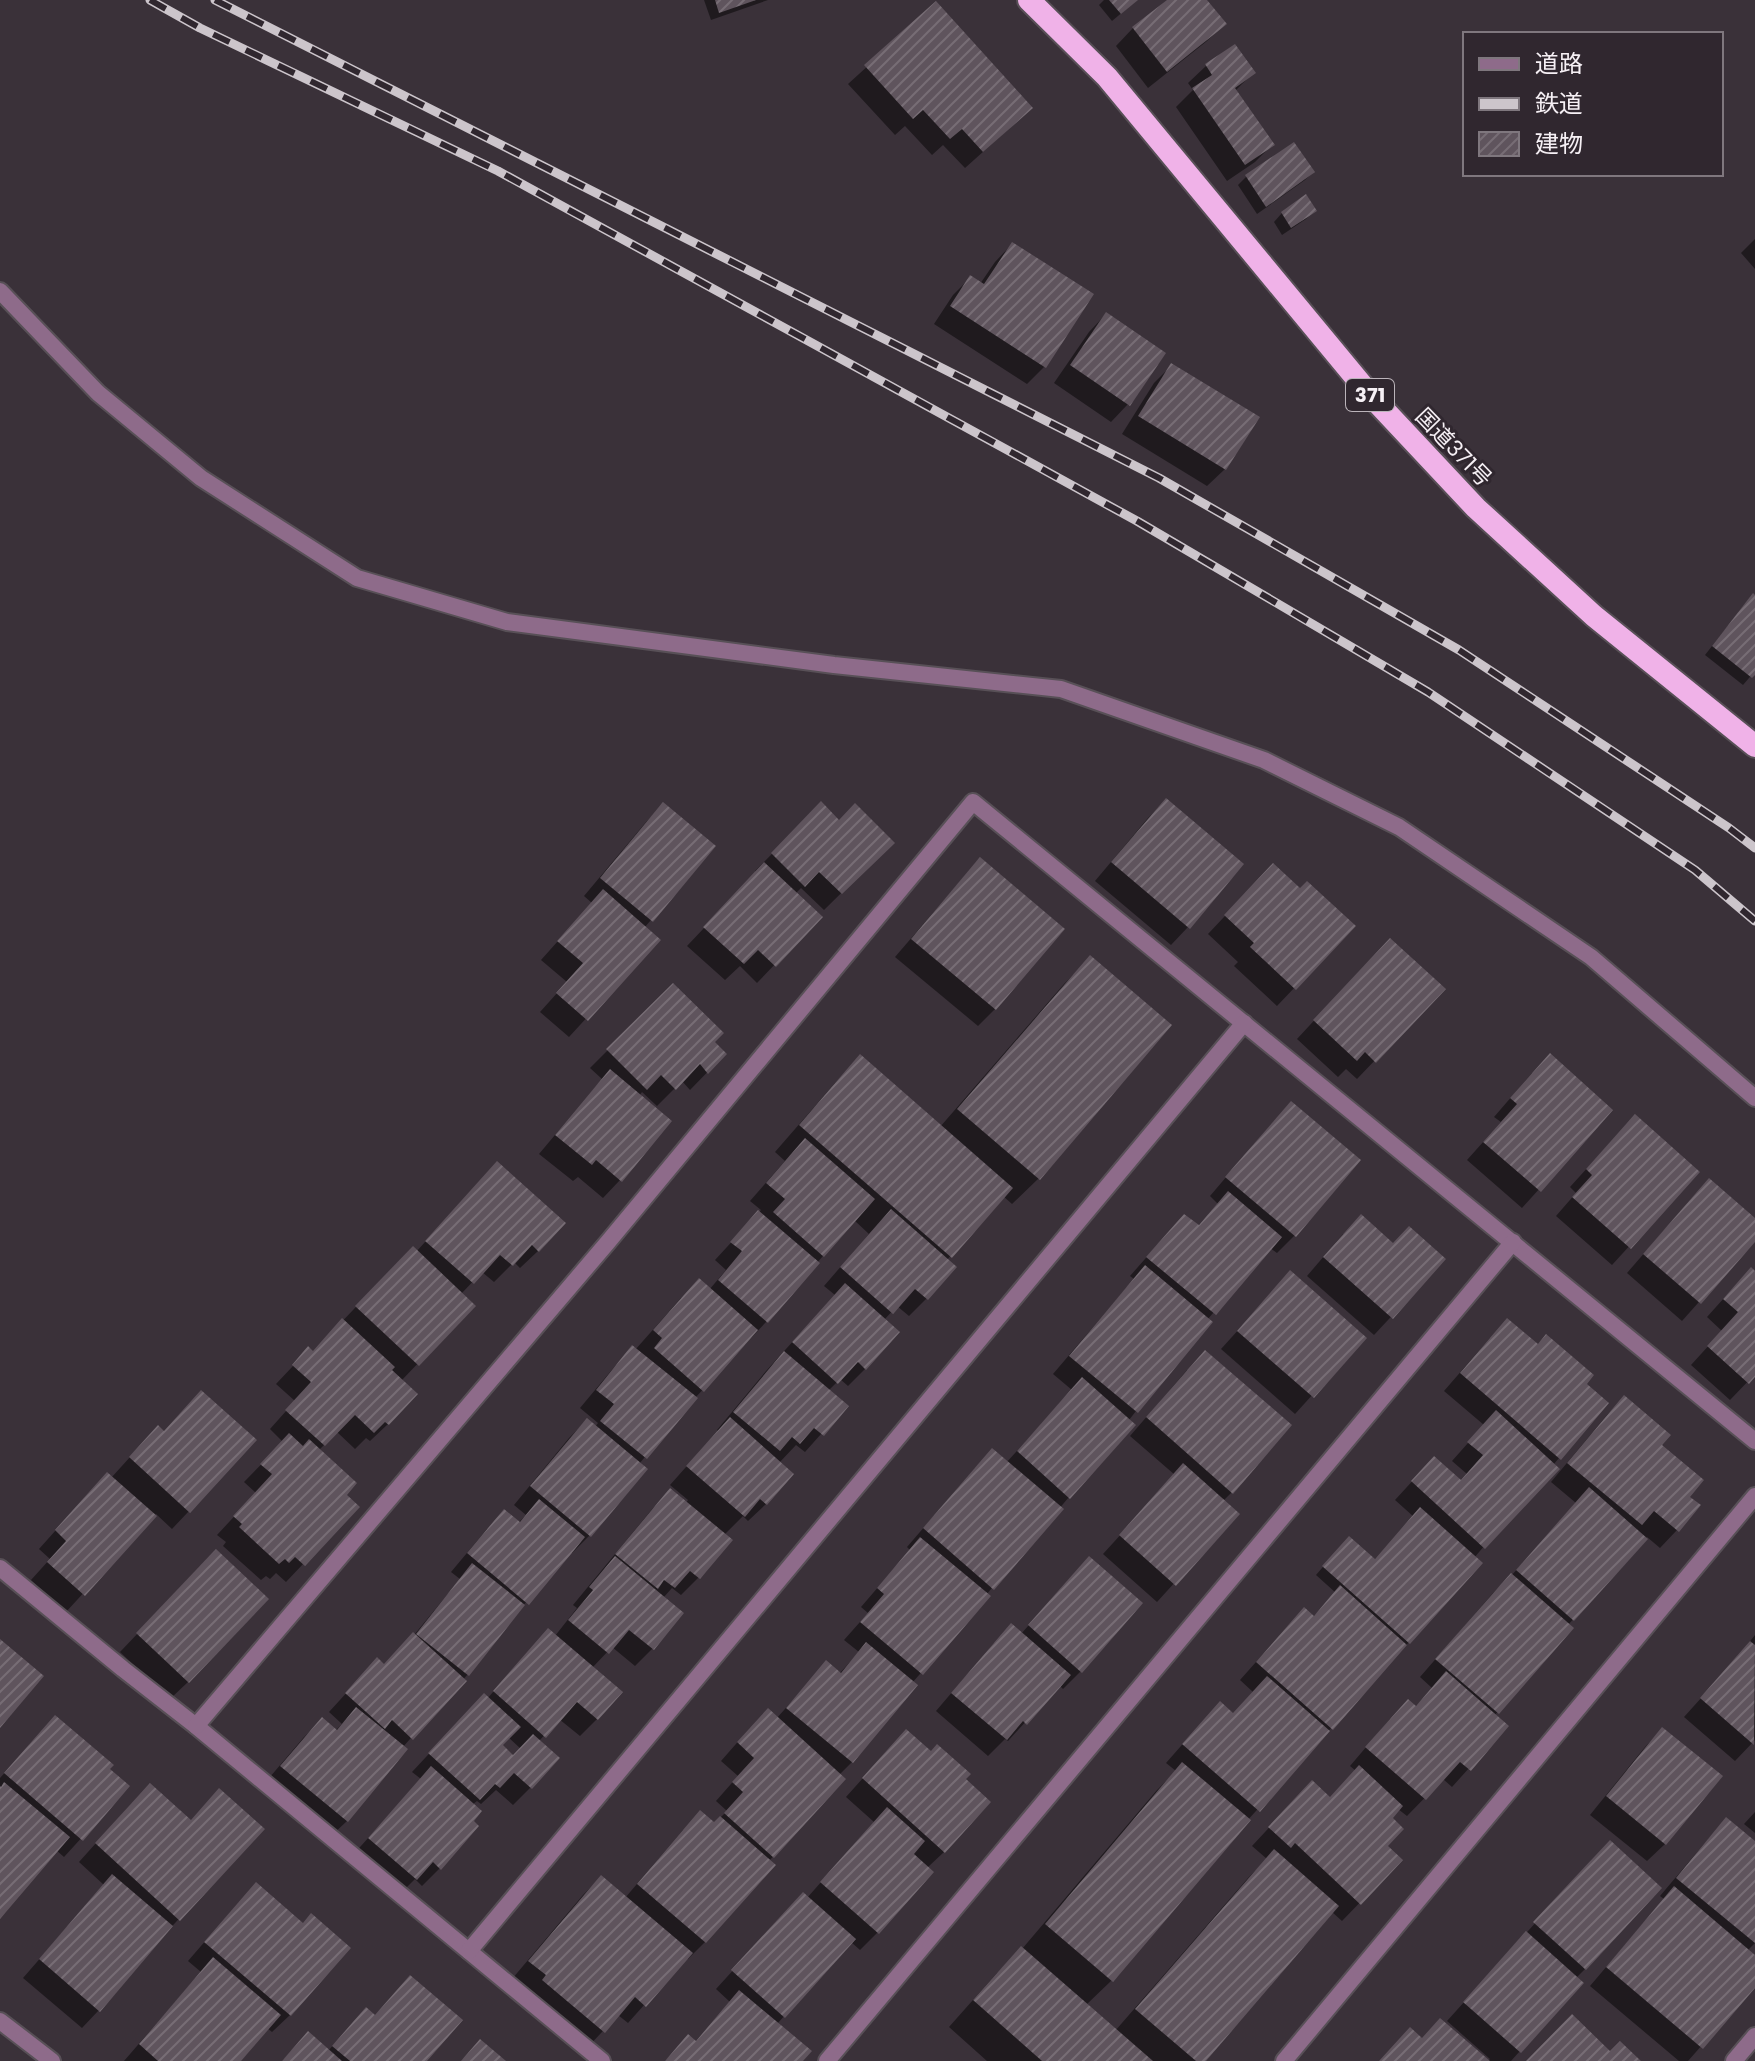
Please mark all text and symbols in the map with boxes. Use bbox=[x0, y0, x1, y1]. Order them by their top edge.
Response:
legend bbox=[1463, 32, 1723, 176]
text: 道路 bbox=[1535, 47, 1583, 80]
text: 鉄道 bbox=[1535, 87, 1583, 120]
text: 建物 bbox=[1535, 127, 1583, 160]
road number: 371 bbox=[1346, 379, 1394, 411]
street label: 国道371号 bbox=[1408, 401, 1499, 493]

